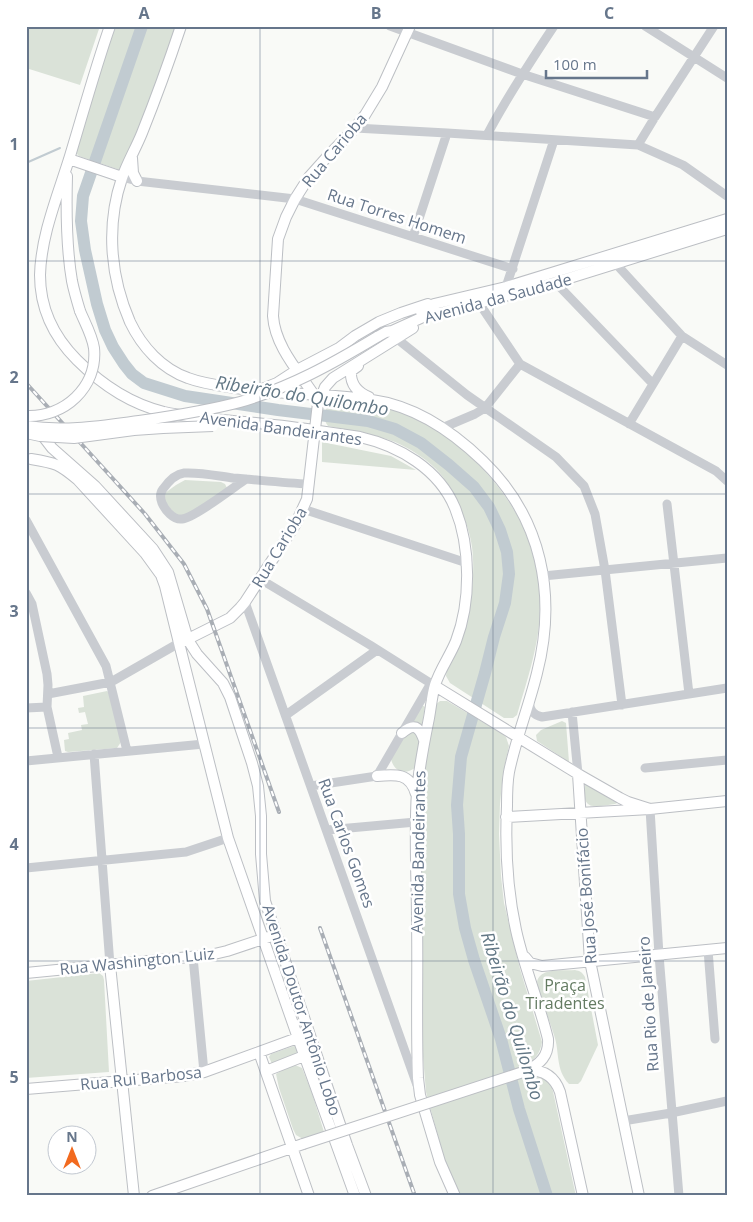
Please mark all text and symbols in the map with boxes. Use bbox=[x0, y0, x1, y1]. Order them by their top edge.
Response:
text: A bbox=[138, 2, 150, 24]
text: B bbox=[371, 2, 381, 24]
text: C bbox=[604, 2, 614, 24]
scale bar bbox=[546, 48, 647, 80]
text: 100 m bbox=[553, 54, 597, 74]
street label: Rua Carioba bbox=[296, 108, 372, 192]
text: 1 bbox=[9, 133, 19, 155]
street label: Rua Torres Homem bbox=[325, 183, 469, 249]
street label: Avenida da Saudade bbox=[422, 268, 574, 328]
text: 2 bbox=[9, 366, 19, 388]
water label: Ribeirão do Quilombo bbox=[214, 369, 390, 421]
street label: Avenida Bandeirantes bbox=[199, 406, 363, 450]
street label: Rua Carioba bbox=[246, 503, 312, 591]
text: 3 bbox=[9, 600, 19, 622]
street label: Avenida Bandeirantes bbox=[406, 770, 430, 934]
street label: Rua Carlos Gomes bbox=[313, 775, 381, 911]
street label: Rua José Bonifácio bbox=[570, 827, 602, 965]
text: 4 bbox=[9, 833, 19, 855]
street label: Avenida Doutor Antônio Lobo bbox=[257, 901, 347, 1119]
water label: Ribeirão do Quilombo bbox=[476, 929, 550, 1103]
street label: Rua Rio de Janeiro bbox=[632, 936, 664, 1072]
street label: Rua Washington Luiz bbox=[59, 942, 215, 980]
park label: Praça Tiradentes bbox=[525, 974, 605, 1014]
street label: Rua Rui Barbosa bbox=[79, 1061, 203, 1095]
text: 5 bbox=[9, 1066, 19, 1088]
north arrow bbox=[48, 1124, 98, 1174]
text: N bbox=[66, 1127, 78, 1146]

